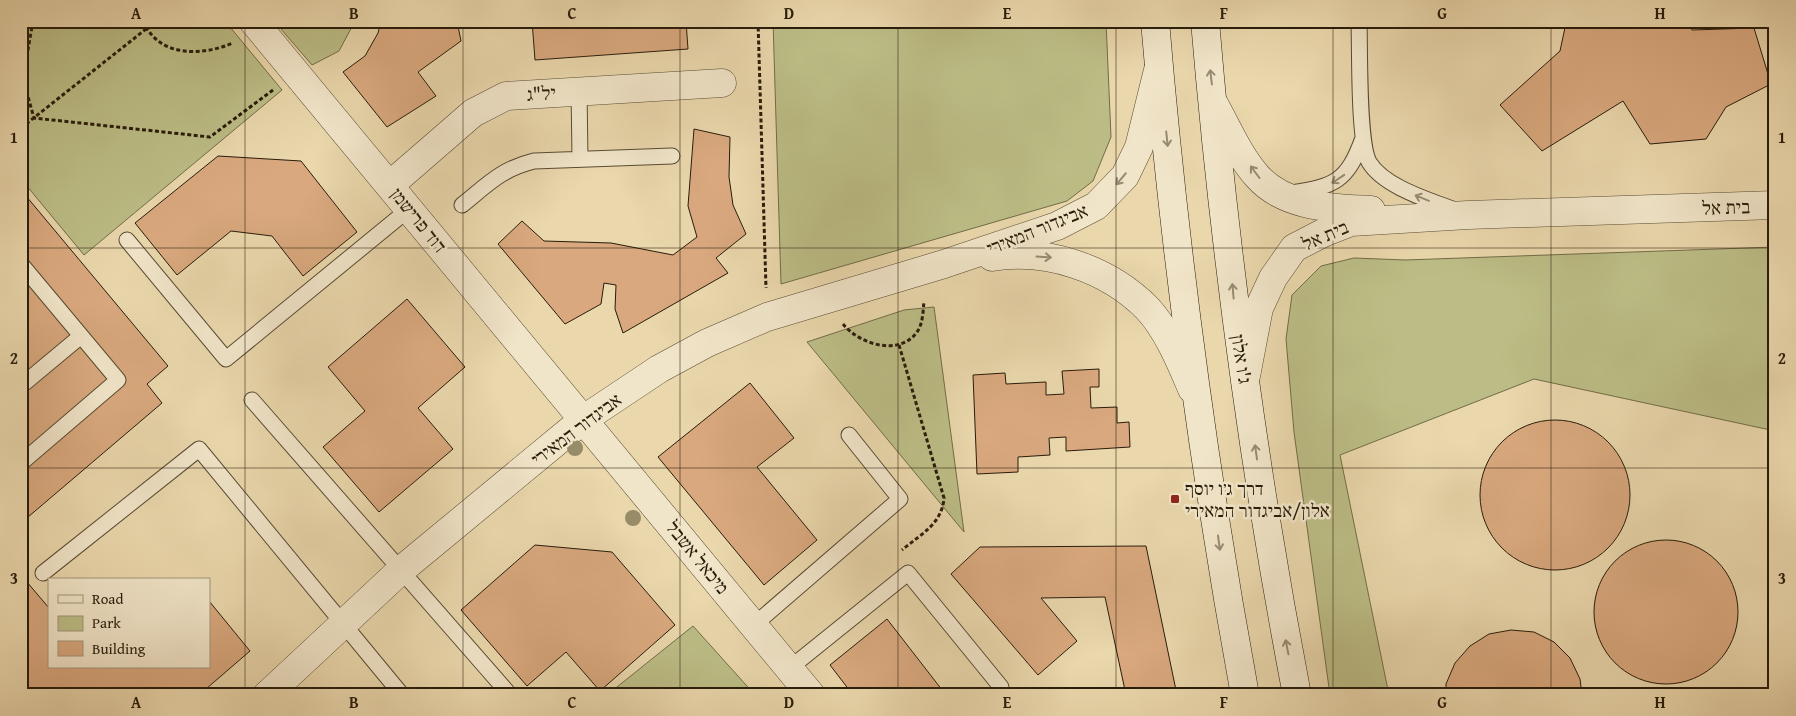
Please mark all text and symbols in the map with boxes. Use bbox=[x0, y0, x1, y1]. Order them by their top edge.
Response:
text: A bbox=[131, 1, 142, 25]
text: B bbox=[349, 1, 359, 25]
text: C bbox=[567, 1, 577, 25]
text: D bbox=[784, 1, 794, 25]
text: E bbox=[1003, 1, 1012, 25]
text: F bbox=[1220, 1, 1228, 25]
text: G bbox=[1437, 1, 1447, 25]
text: H bbox=[1654, 1, 1666, 25]
one-way arrow bbox=[1206, 70, 1216, 86]
street label: יל"ג bbox=[525, 78, 557, 108]
text: 1 bbox=[10, 125, 18, 149]
text: 1 bbox=[1778, 125, 1786, 149]
one-way arrow bbox=[1162, 131, 1172, 147]
one-way arrow bbox=[1250, 165, 1260, 179]
one-way arrow bbox=[1116, 172, 1127, 185]
one-way arrow bbox=[1331, 174, 1345, 184]
street label: דוד פרישמן bbox=[384, 181, 454, 259]
one-way arrow bbox=[1415, 192, 1430, 202]
street label: בית אל bbox=[1701, 192, 1751, 222]
street label: אביגדור המאירי bbox=[982, 196, 1092, 262]
street label: בית אל bbox=[1297, 213, 1353, 257]
one-way arrow bbox=[1036, 252, 1052, 261]
one-way arrow bbox=[1228, 283, 1238, 299]
street label: ג'ו אלון bbox=[1224, 332, 1260, 386]
text: 2 bbox=[10, 346, 18, 370]
text: 2 bbox=[1778, 346, 1786, 370]
street label: אביגדור המאירי bbox=[525, 386, 627, 472]
one-way arrow bbox=[1251, 444, 1261, 460]
place label: דרך ג׳ו יוסף אלון/אביגדור המאירי bbox=[1185, 474, 1330, 524]
marker: דרך ג׳ו יוסף אלון/אביגדור המאירי bbox=[1169, 493, 1181, 505]
street label: מיכאל אשבל bbox=[660, 514, 736, 600]
one-way arrow bbox=[1214, 535, 1224, 551]
text: 3 bbox=[10, 566, 18, 590]
text: 3 bbox=[1778, 566, 1786, 590]
legend bbox=[48, 578, 210, 668]
text: Road bbox=[92, 588, 123, 609]
text: Park bbox=[92, 612, 121, 633]
text: Building bbox=[92, 638, 146, 659]
one-way arrow bbox=[1282, 639, 1292, 655]
text: A bbox=[131, 690, 142, 714]
text: B bbox=[349, 690, 359, 714]
text: C bbox=[567, 690, 577, 714]
text: D bbox=[784, 690, 794, 714]
text: E bbox=[1003, 690, 1012, 714]
text: F bbox=[1220, 690, 1228, 714]
text: G bbox=[1437, 690, 1447, 714]
text: H bbox=[1654, 690, 1666, 714]

